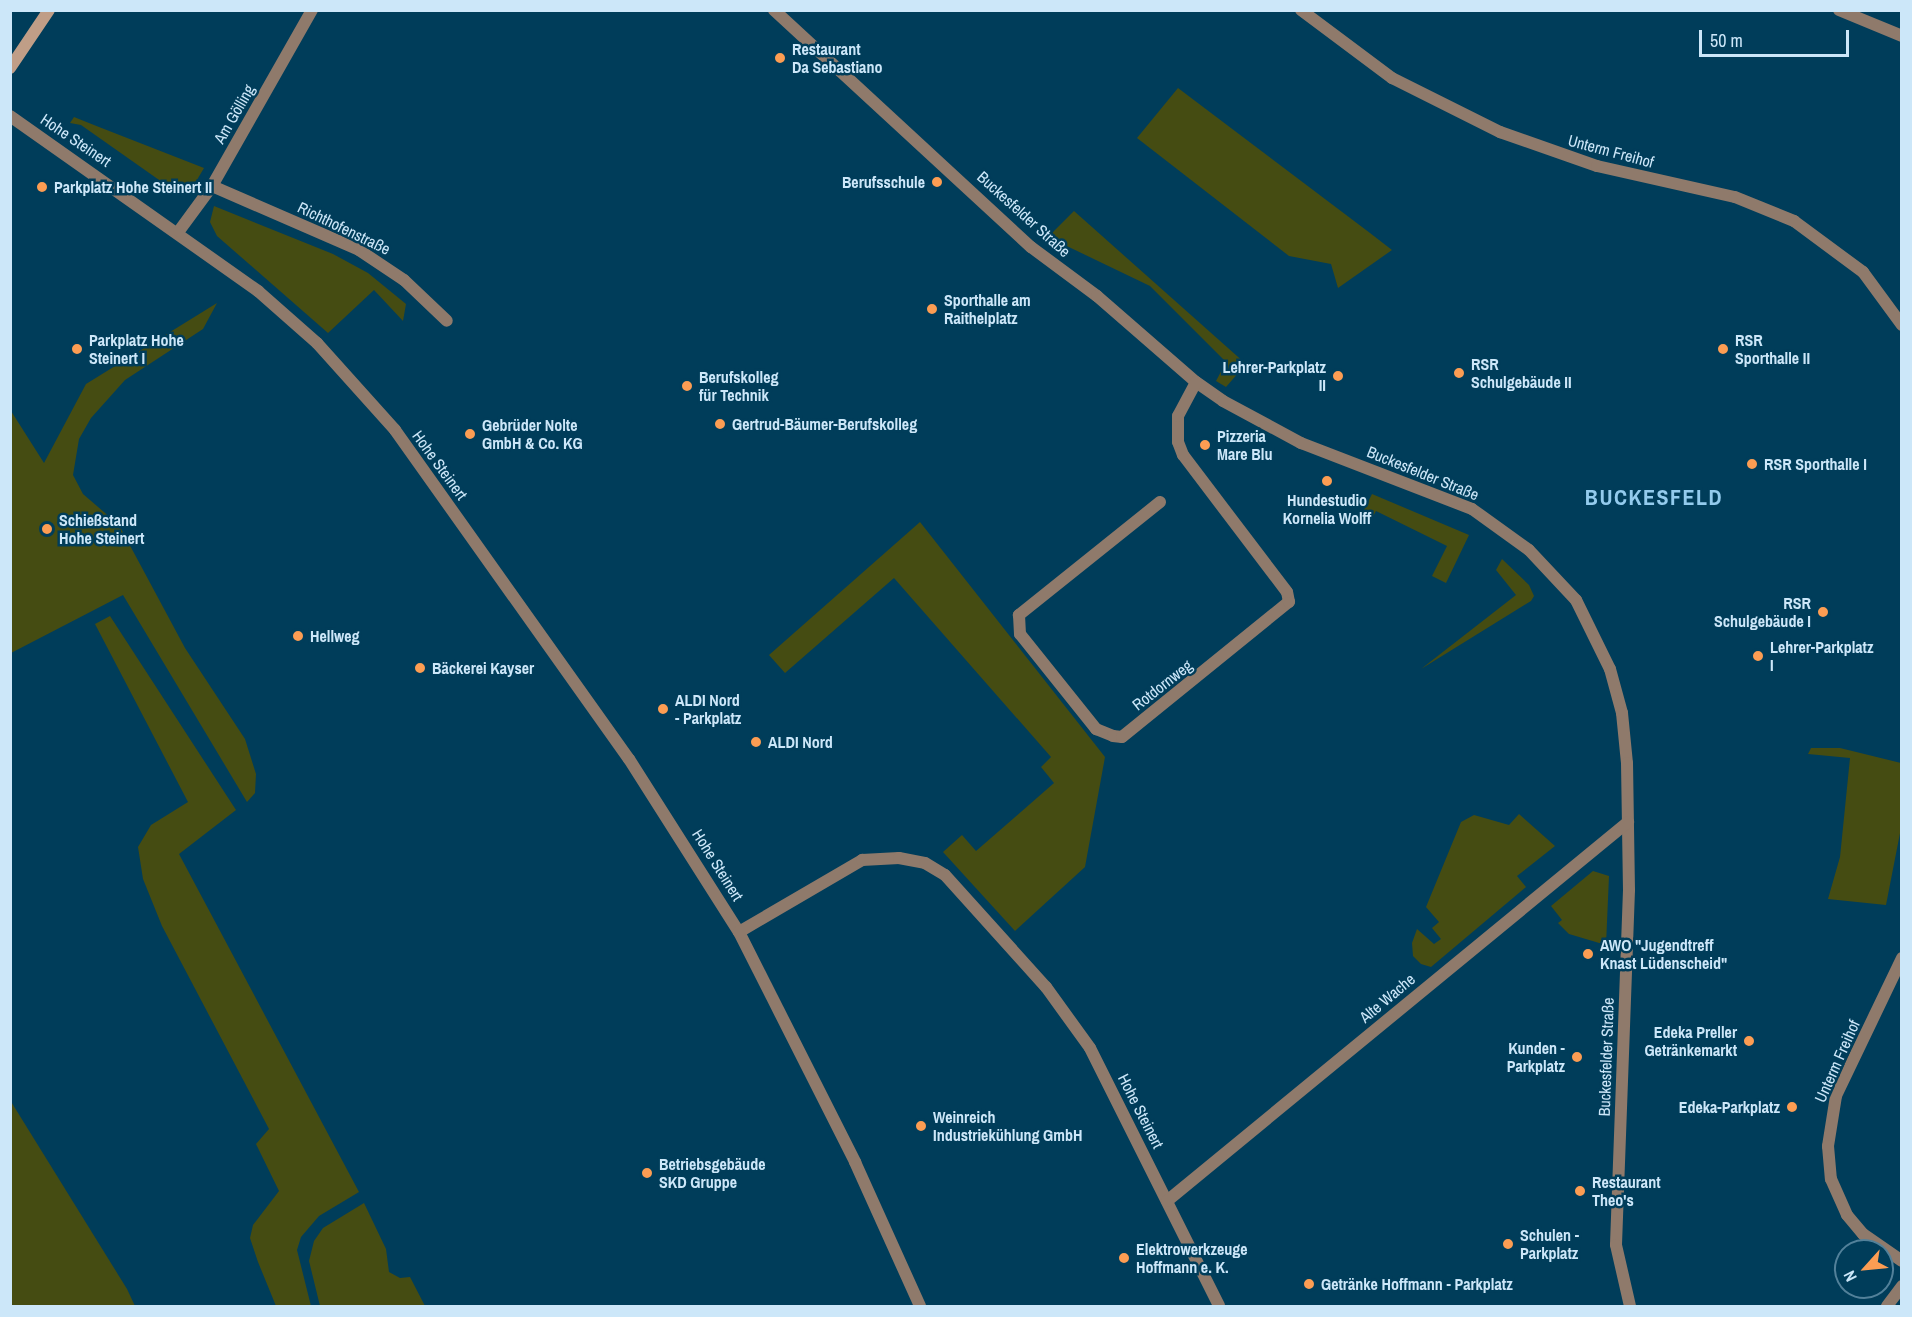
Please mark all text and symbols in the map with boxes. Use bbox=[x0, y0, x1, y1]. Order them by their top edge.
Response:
scale bar bbox=[1702, 18, 1852, 56]
text: 50 m bbox=[1710, 28, 1743, 53]
place label: Restaurant Da Sebastiano bbox=[792, 39, 882, 77]
marker: Restaurant Da Sebastiano bbox=[773, 51, 787, 65]
street label: Am Gölling bbox=[209, 81, 259, 147]
street label: Hohe Steinert bbox=[37, 109, 115, 171]
street label: Unterm Freihof bbox=[1566, 130, 1656, 172]
street label: Buckesfelder Straße bbox=[973, 167, 1075, 261]
place label: Berufsschule bbox=[842, 172, 925, 192]
marker: Berufsschule bbox=[930, 175, 944, 189]
place label: Parkplatz Hohe Steinert II bbox=[54, 177, 212, 197]
marker: Parkplatz Hohe Steinert II bbox=[35, 180, 49, 194]
street label: Richthofenstraße bbox=[295, 197, 393, 259]
place label: Sporthalle am Raithelplatz bbox=[944, 290, 1031, 328]
marker: Sporthalle am Raithelplatz bbox=[925, 302, 939, 316]
place label: Parkplatz Hohe Steinert I bbox=[89, 330, 184, 368]
place label: RSR Sporthalle II bbox=[1735, 330, 1810, 368]
marker: Parkplatz Hohe Steinert I bbox=[70, 342, 84, 356]
marker: RSR Sporthalle II bbox=[1716, 342, 1730, 356]
place label: RSR Schulgebäude II bbox=[1471, 354, 1572, 392]
place label: Lehrer-Parkplatz II bbox=[1222, 357, 1326, 395]
marker: RSR Schulgebäude II bbox=[1452, 366, 1466, 380]
place label: Berufskolleg für Technik bbox=[699, 367, 778, 405]
marker: Lehrer-Parkplatz II bbox=[1331, 369, 1345, 383]
marker: Berufskolleg für Technik bbox=[680, 379, 694, 393]
place label: Gertrud-Bäumer-Berufskolleg bbox=[732, 414, 917, 434]
place label: Gebrüder Nolte GmbH & Co. KG bbox=[482, 415, 583, 453]
marker: Gertrud-Bäumer-Berufskolleg bbox=[713, 417, 727, 431]
place label: Pizzeria Mare Blu bbox=[1217, 426, 1272, 464]
street label: Hohe Steinert bbox=[408, 427, 472, 503]
marker: Gebrüder Nolte GmbH & Co. KG bbox=[463, 427, 477, 441]
marker: Pizzeria Mare Blu bbox=[1198, 438, 1212, 452]
street label: Buckesfelder Straße bbox=[1364, 442, 1482, 504]
place label: RSR Sporthalle I bbox=[1764, 454, 1867, 474]
marker: RSR Sporthalle I bbox=[1745, 457, 1759, 471]
marker: Hundestudio Kornelia Wolff bbox=[1320, 474, 1334, 488]
district label: BUCKESFELD bbox=[1585, 485, 1723, 511]
place label: Hundestudio Kornelia Wolff bbox=[1283, 490, 1371, 528]
place label: Schießstand Hohe Steinert bbox=[59, 510, 144, 548]
marker: Schießstand Hohe Steinert bbox=[40, 522, 54, 536]
place label: RSR Schulgebäude I bbox=[1714, 593, 1811, 631]
marker: RSR Schulgebäude I bbox=[1816, 605, 1830, 619]
place label: Hellweg bbox=[310, 626, 360, 646]
marker: Hellweg bbox=[291, 629, 305, 643]
place label: Lehrer-Parkplatz I bbox=[1770, 637, 1874, 675]
marker: Lehrer-Parkplatz I bbox=[1751, 649, 1765, 663]
street label: Rotdornweg bbox=[1128, 656, 1196, 714]
place label: Bäckerei Kayser bbox=[432, 658, 534, 678]
marker: Bäckerei Kayser bbox=[413, 661, 427, 675]
place label: ALDI Nord - Parkplatz bbox=[675, 690, 741, 728]
marker: ALDI Nord - Parkplatz bbox=[656, 702, 670, 716]
place label: ALDI Nord bbox=[768, 732, 833, 752]
marker: ALDI Nord bbox=[749, 735, 763, 749]
street label: Hohe Steinert bbox=[688, 826, 748, 904]
place label: AWO "Jugendtreff Knast Lüdenscheid" bbox=[1600, 935, 1727, 973]
marker: AWO "Jugendtreff Knast Lüdenscheid" bbox=[1581, 947, 1595, 961]
street label: Alte Wache bbox=[1355, 969, 1419, 1027]
street label: Buckesfelder Straße bbox=[1594, 997, 1618, 1117]
street label: Unterm Freihof bbox=[1810, 1017, 1864, 1105]
place label: Edeka Preller Getränkemarkt bbox=[1644, 1022, 1737, 1060]
marker: Edeka Preller Getränkemarkt bbox=[1742, 1034, 1756, 1048]
place label: Kunden - Parkplatz bbox=[1507, 1038, 1565, 1076]
marker: Kunden - Parkplatz bbox=[1570, 1050, 1584, 1064]
street label: Hohe Steinert bbox=[1114, 1071, 1168, 1151]
place label: Edeka-Parkplatz bbox=[1679, 1097, 1780, 1117]
marker: Edeka-Parkplatz bbox=[1785, 1100, 1799, 1114]
place label: Weinreich Industriekühlung GmbH bbox=[933, 1107, 1082, 1145]
marker: Weinreich Industriekühlung GmbH bbox=[914, 1119, 928, 1133]
place label: Betriebsgebäude SKD Gruppe bbox=[659, 1154, 765, 1192]
marker: Betriebsgebäude SKD Gruppe bbox=[640, 1166, 654, 1180]
place label: Restaurant Theo's bbox=[1592, 1172, 1661, 1210]
marker: Restaurant Theo's bbox=[1573, 1184, 1587, 1198]
place label: Schulen - Parkplatz bbox=[1520, 1225, 1579, 1263]
marker: Schulen - Parkplatz bbox=[1501, 1237, 1515, 1251]
place label: Elektrowerkzeuge Hoffmann e. K. bbox=[1136, 1239, 1248, 1277]
north arrow bbox=[1834, 1239, 1894, 1299]
marker: Elektrowerkzeuge Hoffmann e. K. bbox=[1117, 1251, 1131, 1265]
text: N bbox=[1838, 1267, 1862, 1285]
place label: Getränke Hoffmann - Parkplatz bbox=[1321, 1274, 1513, 1294]
marker: Getränke Hoffmann - Parkplatz bbox=[1302, 1277, 1316, 1291]

